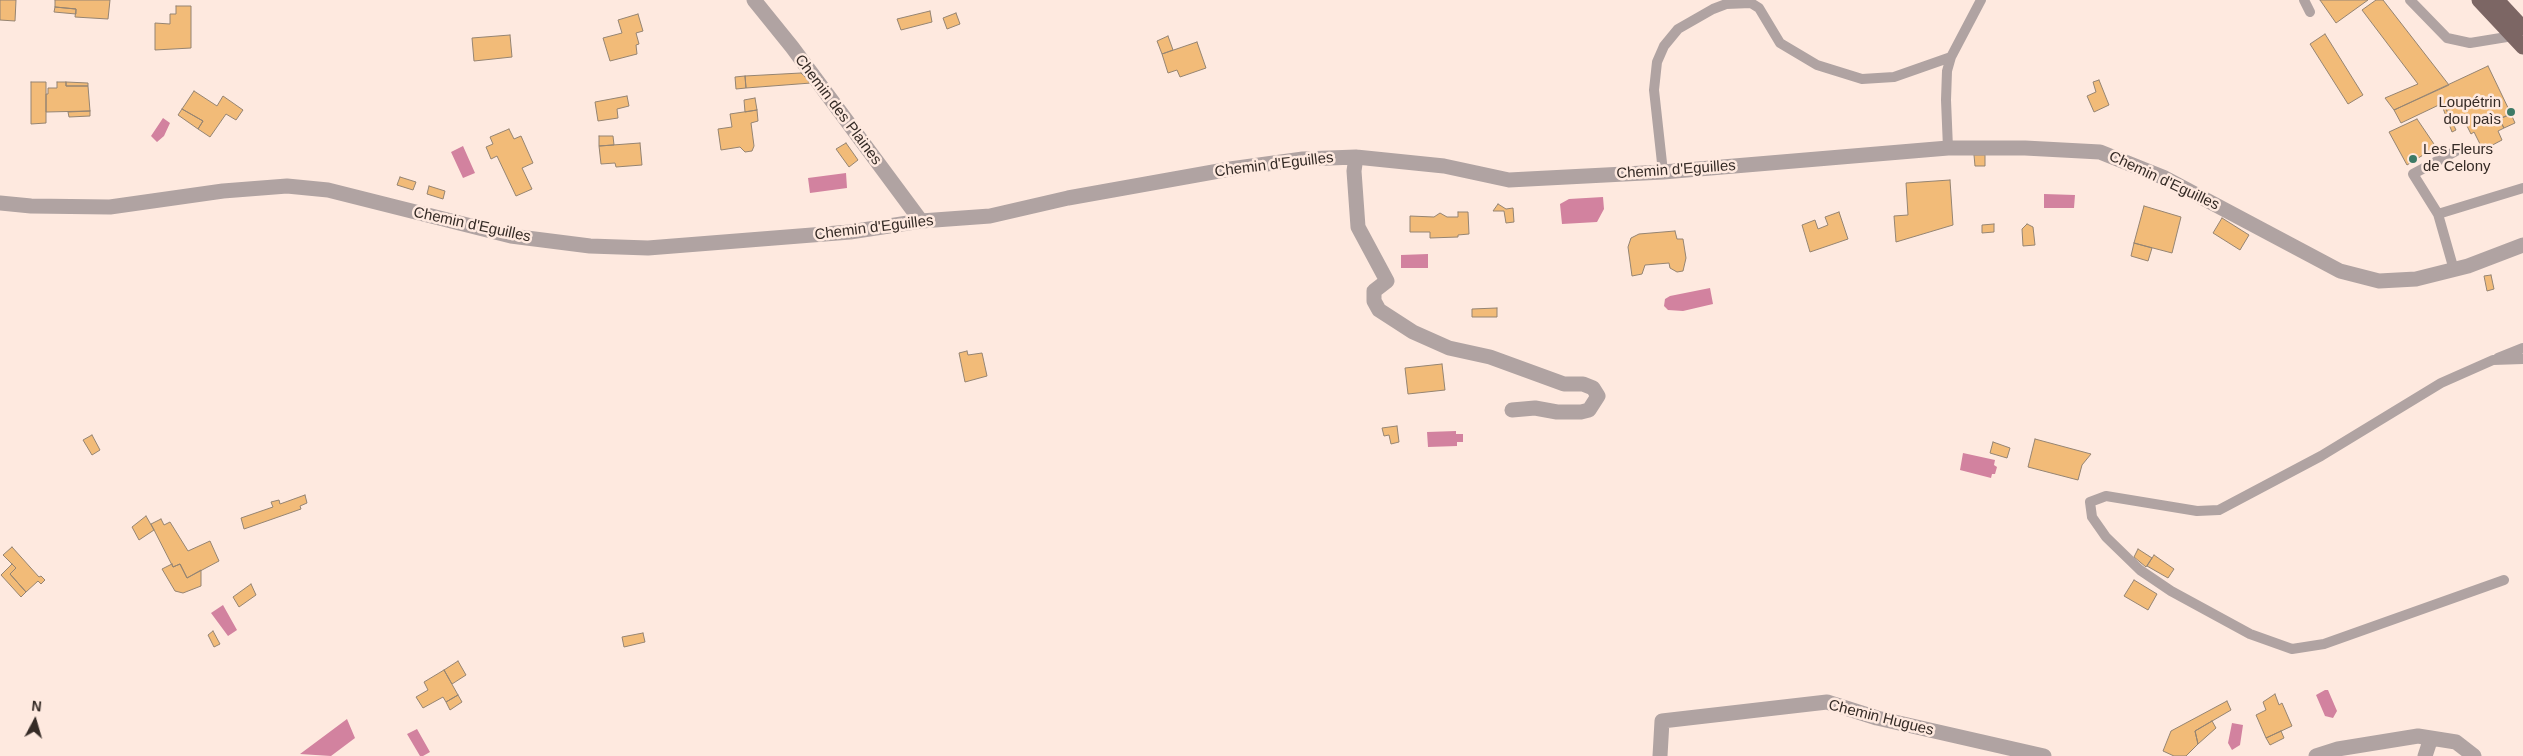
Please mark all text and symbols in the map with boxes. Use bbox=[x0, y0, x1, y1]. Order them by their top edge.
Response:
street label: Chemin des Plaines bbox=[791, 51, 885, 169]
place label: Loupétrin dou paìs bbox=[2438, 94, 2501, 129]
marker: Loupétrin dou paìs bbox=[2505, 106, 2517, 118]
place label: Les Fleurs de Celony bbox=[2423, 141, 2493, 176]
street label: Chemin d'Eguilles bbox=[2106, 148, 2222, 214]
street label: Chemin d'Eguilles bbox=[1214, 149, 1334, 181]
marker: Les Fleurs de Celony bbox=[2407, 153, 2419, 165]
street label: Chemin d'Eguilles bbox=[1616, 157, 1736, 183]
street label: Chemin d'Eguilles bbox=[412, 204, 532, 246]
street label: Chemin d'Eguilles bbox=[814, 212, 934, 244]
north arrow bbox=[10, 696, 60, 746]
street label: Chemin Hugues bbox=[1827, 696, 1935, 740]
text: N bbox=[31, 698, 42, 715]

